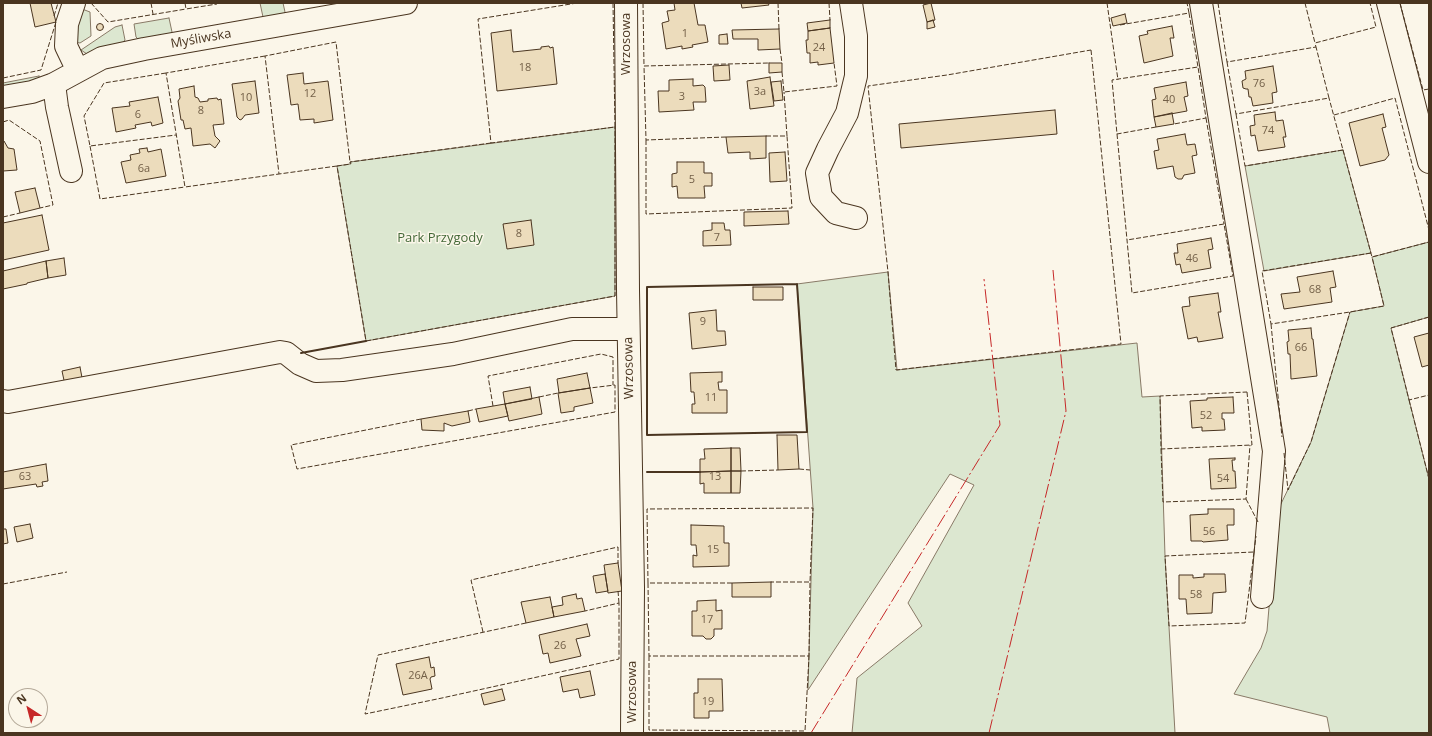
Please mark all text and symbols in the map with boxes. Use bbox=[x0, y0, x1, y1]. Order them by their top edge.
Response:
street label: Wrzosowa bbox=[618, 13, 634, 75]
street label: Myśliwska bbox=[169, 26, 233, 52]
house number: 1 bbox=[682, 27, 688, 41]
house number: 24 bbox=[813, 41, 825, 55]
house number: 18 bbox=[519, 61, 531, 75]
house number: 76 bbox=[1253, 77, 1265, 91]
house number: 3a bbox=[754, 85, 766, 99]
house number: 12 bbox=[304, 87, 316, 101]
house number: 3 bbox=[679, 90, 685, 104]
house number: 10 bbox=[240, 91, 252, 105]
house number: 40 bbox=[1163, 93, 1175, 107]
house number: 8 bbox=[198, 104, 204, 118]
house number: 6 bbox=[135, 108, 141, 122]
house number: 74 bbox=[1262, 124, 1274, 138]
house number: 6a bbox=[138, 162, 150, 176]
house number: 5 bbox=[689, 173, 695, 187]
house number: 8 bbox=[516, 227, 522, 241]
park label: Park Przygody bbox=[397, 230, 483, 246]
house number: 7 bbox=[714, 231, 720, 245]
house number: 46 bbox=[1186, 252, 1198, 266]
house number: 68 bbox=[1309, 283, 1321, 297]
house number: 9 bbox=[700, 315, 706, 329]
street label: Wrzosowa bbox=[621, 337, 637, 399]
house number: 66 bbox=[1295, 341, 1307, 355]
house number: 11 bbox=[705, 391, 717, 405]
house number: 52 bbox=[1200, 409, 1212, 423]
house number: 63 bbox=[19, 470, 31, 484]
house number: 13 bbox=[709, 470, 721, 484]
house number: 54 bbox=[1217, 472, 1229, 486]
house number: 56 bbox=[1203, 525, 1215, 539]
house number: 15 bbox=[707, 543, 719, 557]
house number: 58 bbox=[1190, 588, 1202, 602]
house number: 17 bbox=[701, 613, 713, 627]
house number: 26 bbox=[554, 639, 566, 653]
street label: Wrzosowa bbox=[624, 661, 640, 723]
house number: 26A bbox=[408, 669, 428, 683]
north arrow bbox=[8, 688, 48, 728]
text: N bbox=[13, 690, 29, 707]
house number: 19 bbox=[702, 695, 714, 709]

